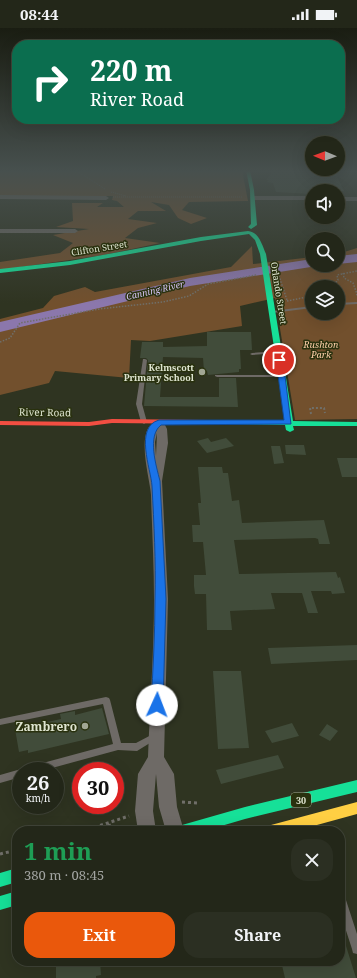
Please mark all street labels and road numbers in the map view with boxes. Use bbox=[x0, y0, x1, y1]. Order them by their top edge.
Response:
street label: Clifton Street bbox=[70, 237, 128, 259]
street label: Orlando Street bbox=[268, 261, 290, 325]
street label: River Road bbox=[19, 405, 71, 419]
road number: 30 bbox=[291, 793, 311, 807]

